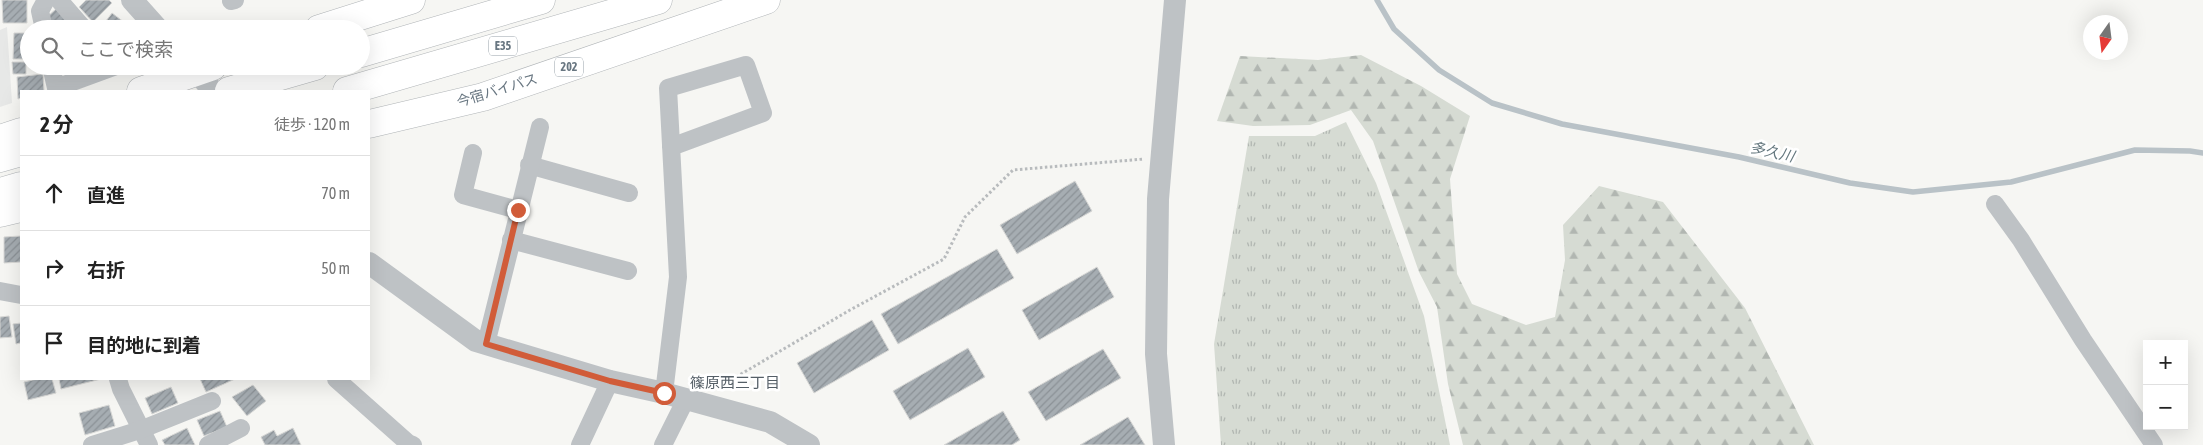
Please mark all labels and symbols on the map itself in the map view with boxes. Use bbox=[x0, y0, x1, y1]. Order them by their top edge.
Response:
north arrow bbox=[2083, 15, 2128, 60]
road number: E35 bbox=[489, 36, 517, 56]
road number: 202 bbox=[555, 58, 583, 76]
street label: 今宿バイパス bbox=[455, 70, 539, 110]
water label: 多久川 bbox=[1748, 138, 1798, 165]
route end bbox=[507, 199, 530, 222]
district label: 篠原西三丁目 bbox=[690, 374, 780, 391]
route start bbox=[653, 382, 676, 405]

